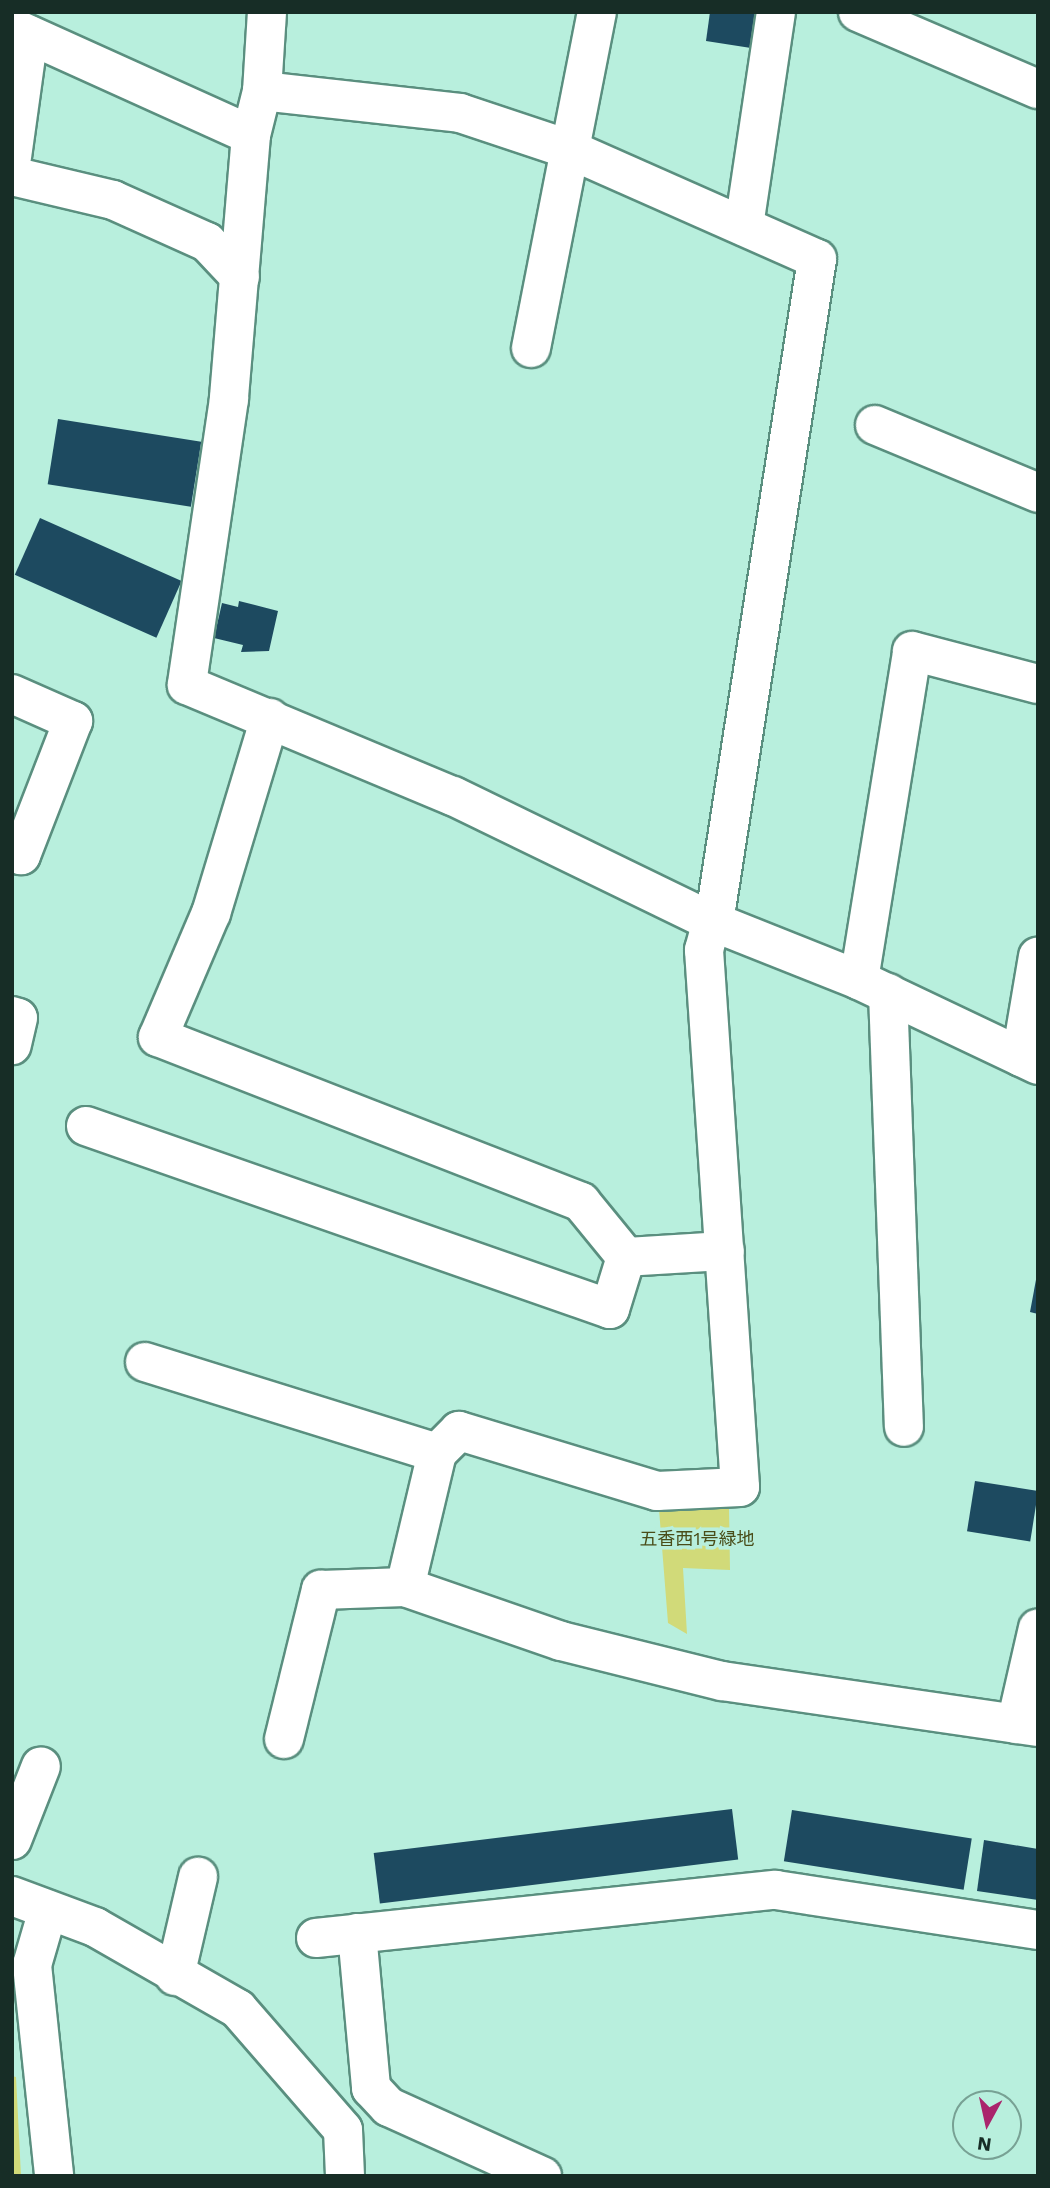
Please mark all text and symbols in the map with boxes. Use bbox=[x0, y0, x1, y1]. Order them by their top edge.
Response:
park label: 五香西1号緑地 bbox=[639, 1528, 755, 1550]
north arrow bbox=[952, 2090, 1022, 2160]
text: N bbox=[976, 2132, 993, 2157]

